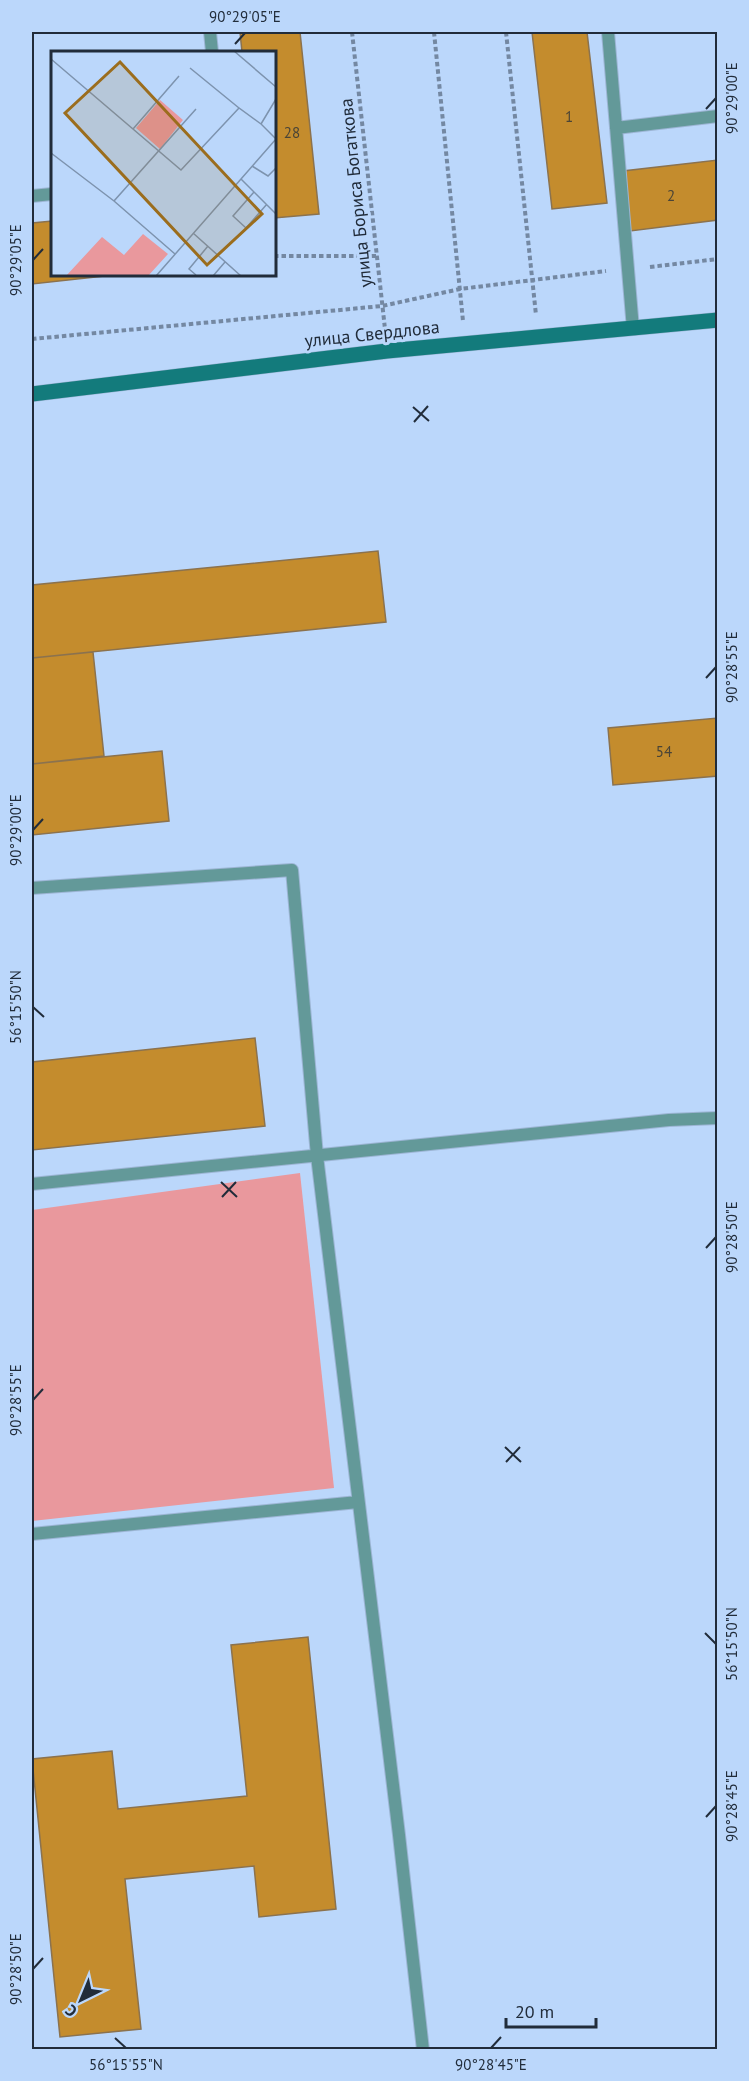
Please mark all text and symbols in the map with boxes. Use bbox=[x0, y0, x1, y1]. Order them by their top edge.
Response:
text: 90°29'05"E bbox=[209, 7, 281, 26]
inset map bbox=[51, 51, 276, 276]
text: 90°29'00"E bbox=[722, 62, 741, 134]
street label: улица Бориса Богаткова bbox=[334, 97, 377, 289]
house number: 1 bbox=[565, 107, 573, 126]
house number: 28 bbox=[284, 123, 300, 142]
house number: 2 bbox=[667, 186, 675, 205]
text: 90°29'05"E bbox=[6, 224, 25, 296]
street label: улица Свердлова bbox=[303, 315, 441, 352]
text: 90°28'55"E bbox=[722, 631, 741, 703]
house number: 54 bbox=[656, 742, 672, 761]
text: 90°29'00"E bbox=[6, 794, 25, 866]
text: 56°15'50"N bbox=[6, 970, 25, 1044]
text: 90°28'50"E bbox=[722, 1201, 741, 1273]
text: 90°28'55"E bbox=[6, 1364, 25, 1436]
text: 56°15'50"N bbox=[722, 1607, 741, 1681]
text: 90°28'45"E bbox=[722, 1770, 741, 1842]
text: 90°28'50"E bbox=[6, 1933, 25, 2005]
north arrow bbox=[51, 1970, 111, 2030]
scale bar bbox=[506, 1991, 596, 2029]
text: 20 m bbox=[515, 2000, 554, 2023]
text: С bbox=[61, 2001, 81, 2021]
text: 56°15'55"N bbox=[89, 2055, 163, 2074]
text: 90°28'45"E bbox=[455, 2055, 527, 2074]

